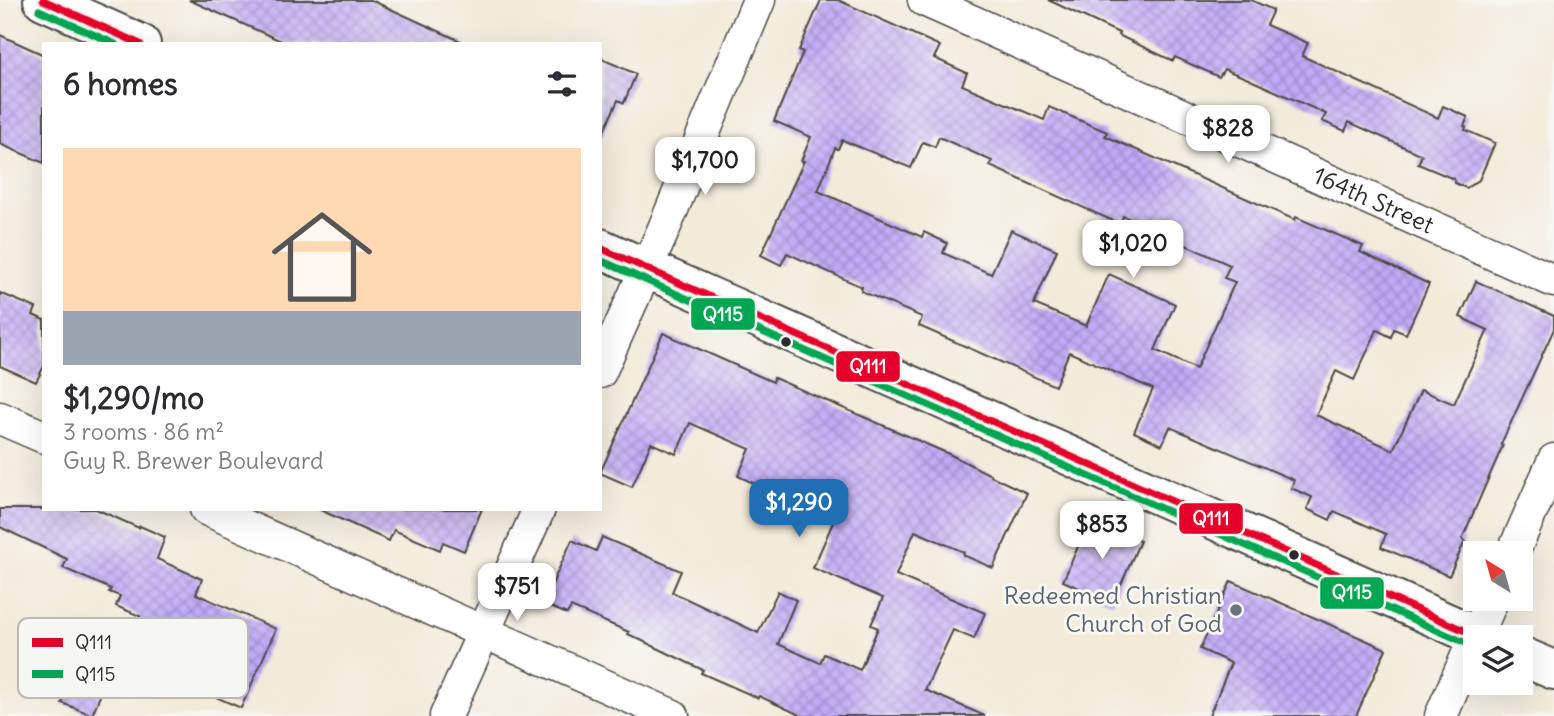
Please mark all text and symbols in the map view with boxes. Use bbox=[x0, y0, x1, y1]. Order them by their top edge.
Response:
text: 6 homes bbox=[63, 65, 178, 103]
icon: filters bbox=[543, 65, 581, 103]
pin: $828 bbox=[1187, 106, 1269, 165]
text: $828 bbox=[1202, 113, 1254, 142]
pin: $1,700 bbox=[648, 138, 762, 197]
text: $1,700 bbox=[671, 145, 739, 174]
street label: 164th Street bbox=[1309, 160, 1439, 239]
icon: home bbox=[259, 194, 385, 320]
pin: $1,020 bbox=[1076, 220, 1190, 280]
text: $1,020 bbox=[1098, 228, 1168, 257]
line badge: Q115 bbox=[690, 297, 756, 331]
text: Q115 bbox=[703, 302, 743, 326]
unlabelled marker bbox=[779, 335, 793, 349]
line badge: Q111 bbox=[835, 350, 901, 383]
text: Q111 bbox=[850, 354, 886, 378]
text: $1,290/mo bbox=[63, 379, 204, 417]
text: 3 rooms · 86 m² bbox=[63, 417, 224, 446]
text: Guy R. Brewer Boulevard bbox=[63, 446, 324, 475]
pin: $1,290 bbox=[742, 480, 856, 539]
text: $1,290 bbox=[765, 487, 833, 516]
pin: $853 bbox=[1061, 502, 1143, 561]
line badge: Q111 bbox=[1178, 502, 1244, 535]
text: Q111 bbox=[1193, 506, 1229, 530]
text: $853 bbox=[1076, 509, 1128, 538]
north arrow bbox=[1463, 541, 1533, 611]
map controls bbox=[1463, 541, 1533, 695]
unlabelled marker bbox=[1287, 548, 1301, 562]
pin: $751 bbox=[476, 564, 558, 623]
text: $751 bbox=[494, 571, 540, 600]
line badge: Q115 bbox=[1319, 576, 1385, 610]
place label: Redeemed Christian Church of God bbox=[1004, 580, 1222, 638]
text: Q115 bbox=[1332, 580, 1372, 604]
marker: Redeemed Christian Church of God bbox=[1228, 602, 1244, 618]
legend bbox=[18, 618, 248, 698]
button: layers bbox=[1463, 625, 1533, 695]
text: Q111 bbox=[75, 630, 112, 654]
text: Q115 bbox=[75, 662, 115, 686]

